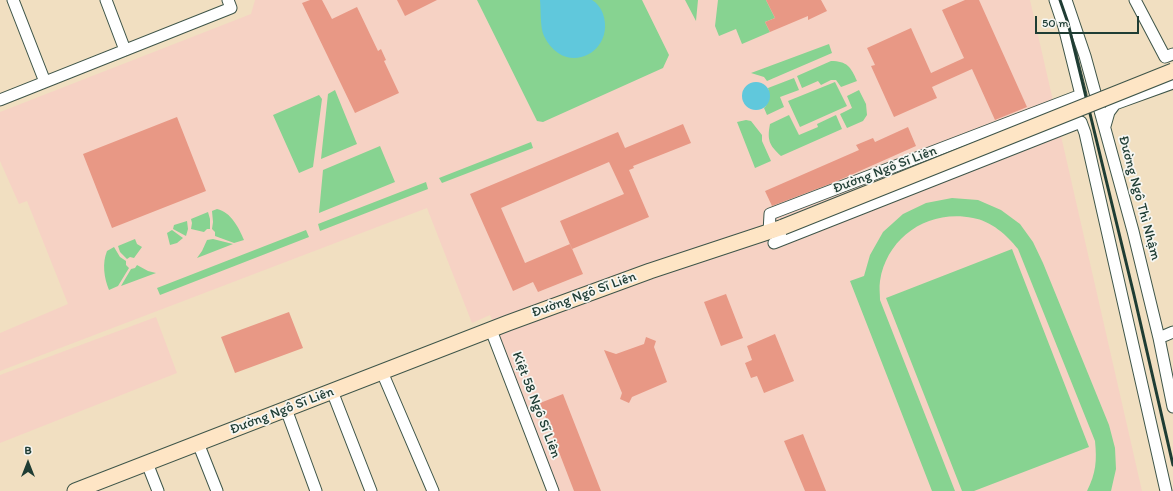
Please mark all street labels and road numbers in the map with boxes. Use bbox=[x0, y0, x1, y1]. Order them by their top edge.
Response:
street label: Đường Ngô Thì Nhậm bbox=[1114, 134, 1164, 262]
street label: Đường Ngô Sĩ Liên bbox=[831, 142, 939, 198]
street label: Đường Ngô Sĩ Liên bbox=[529, 268, 639, 322]
street label: Kiệt 58 Ngô Sĩ Liên bbox=[508, 349, 564, 461]
street label: Đường Ngô Sĩ Liên bbox=[228, 383, 336, 439]

